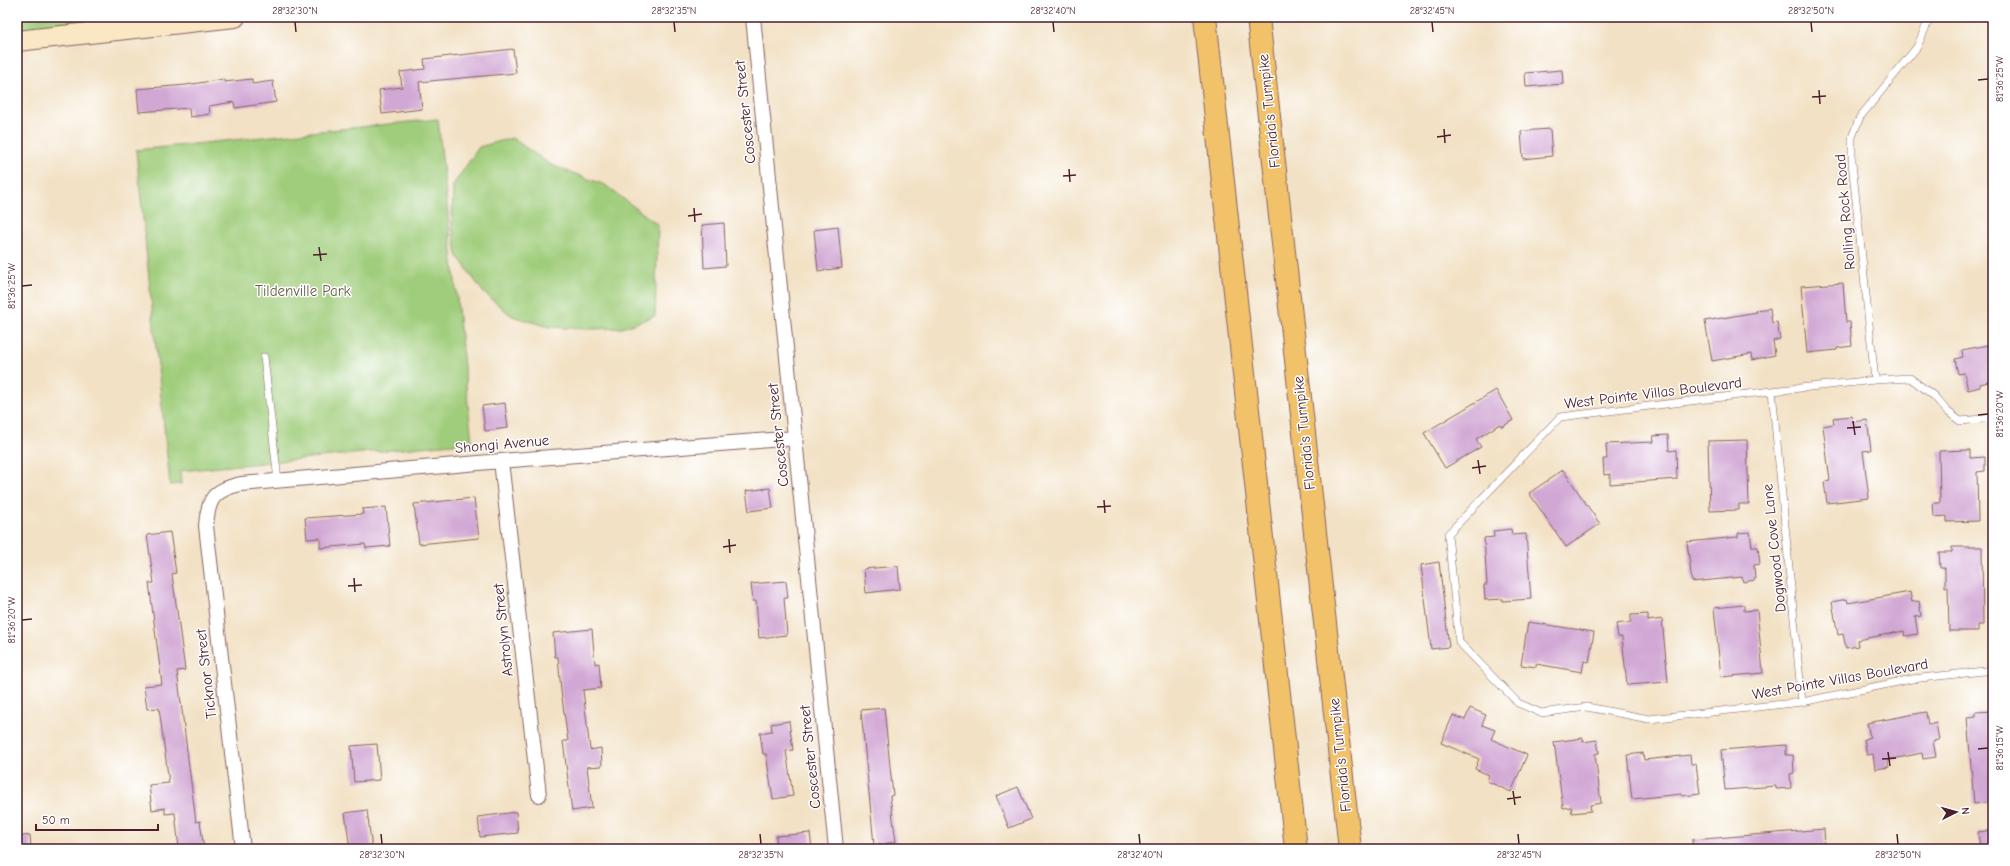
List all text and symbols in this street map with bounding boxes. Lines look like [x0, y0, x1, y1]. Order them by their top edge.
text: 28°32'30"N [272, 5, 318, 17]
text: 28°32'35"N [652, 5, 696, 17]
text: 28°32'40"N [1030, 5, 1076, 17]
text: 28°32'45"N [1410, 5, 1454, 17]
text: 28°32'50"N [1788, 5, 1834, 17]
street label: Florida's Turnpike [1254, 53, 1284, 169]
text: 81°36'25"W [1994, 56, 2006, 102]
street label: Coscester Street [731, 59, 759, 165]
street label: Rolling Rock Road [1831, 153, 1859, 271]
text: 81°36'25"W [6, 263, 18, 309]
park label: Tildenville Park [255, 282, 352, 300]
street label: West Pointe Villas Boulevard [1563, 373, 1743, 413]
street label: Florida's Turnpike [1289, 375, 1319, 491]
street label: Coscester Street [764, 382, 792, 488]
text: 81°36'20"W [1994, 390, 2006, 437]
street label: Shongi Avenue [454, 431, 550, 457]
street label: Dogwood Cove Lane [1758, 482, 1790, 613]
street label: Astrolyn Street [489, 582, 517, 678]
text: 81°36'20"W [6, 596, 18, 643]
street label: Ticknor Street [191, 627, 220, 720]
street label: West Pointe Villas Boulevard [1750, 655, 1930, 703]
street label: Florida's Turnpike [1325, 697, 1355, 813]
street label: Coscester Street [796, 704, 824, 810]
text: 81°36'15"W [1994, 725, 2006, 770]
north arrow [1936, 792, 1976, 832]
scale bar [36, 806, 158, 832]
text: N [1959, 807, 1972, 815]
text: 50 m [42, 813, 70, 827]
text: 28°32'30"N [359, 849, 405, 861]
text: 28°32'35"N [739, 849, 783, 861]
text: 28°32'40"N [1117, 849, 1163, 861]
text: 28°32'45"N [1497, 849, 1541, 861]
text: 28°32'50"N [1875, 849, 1921, 861]

